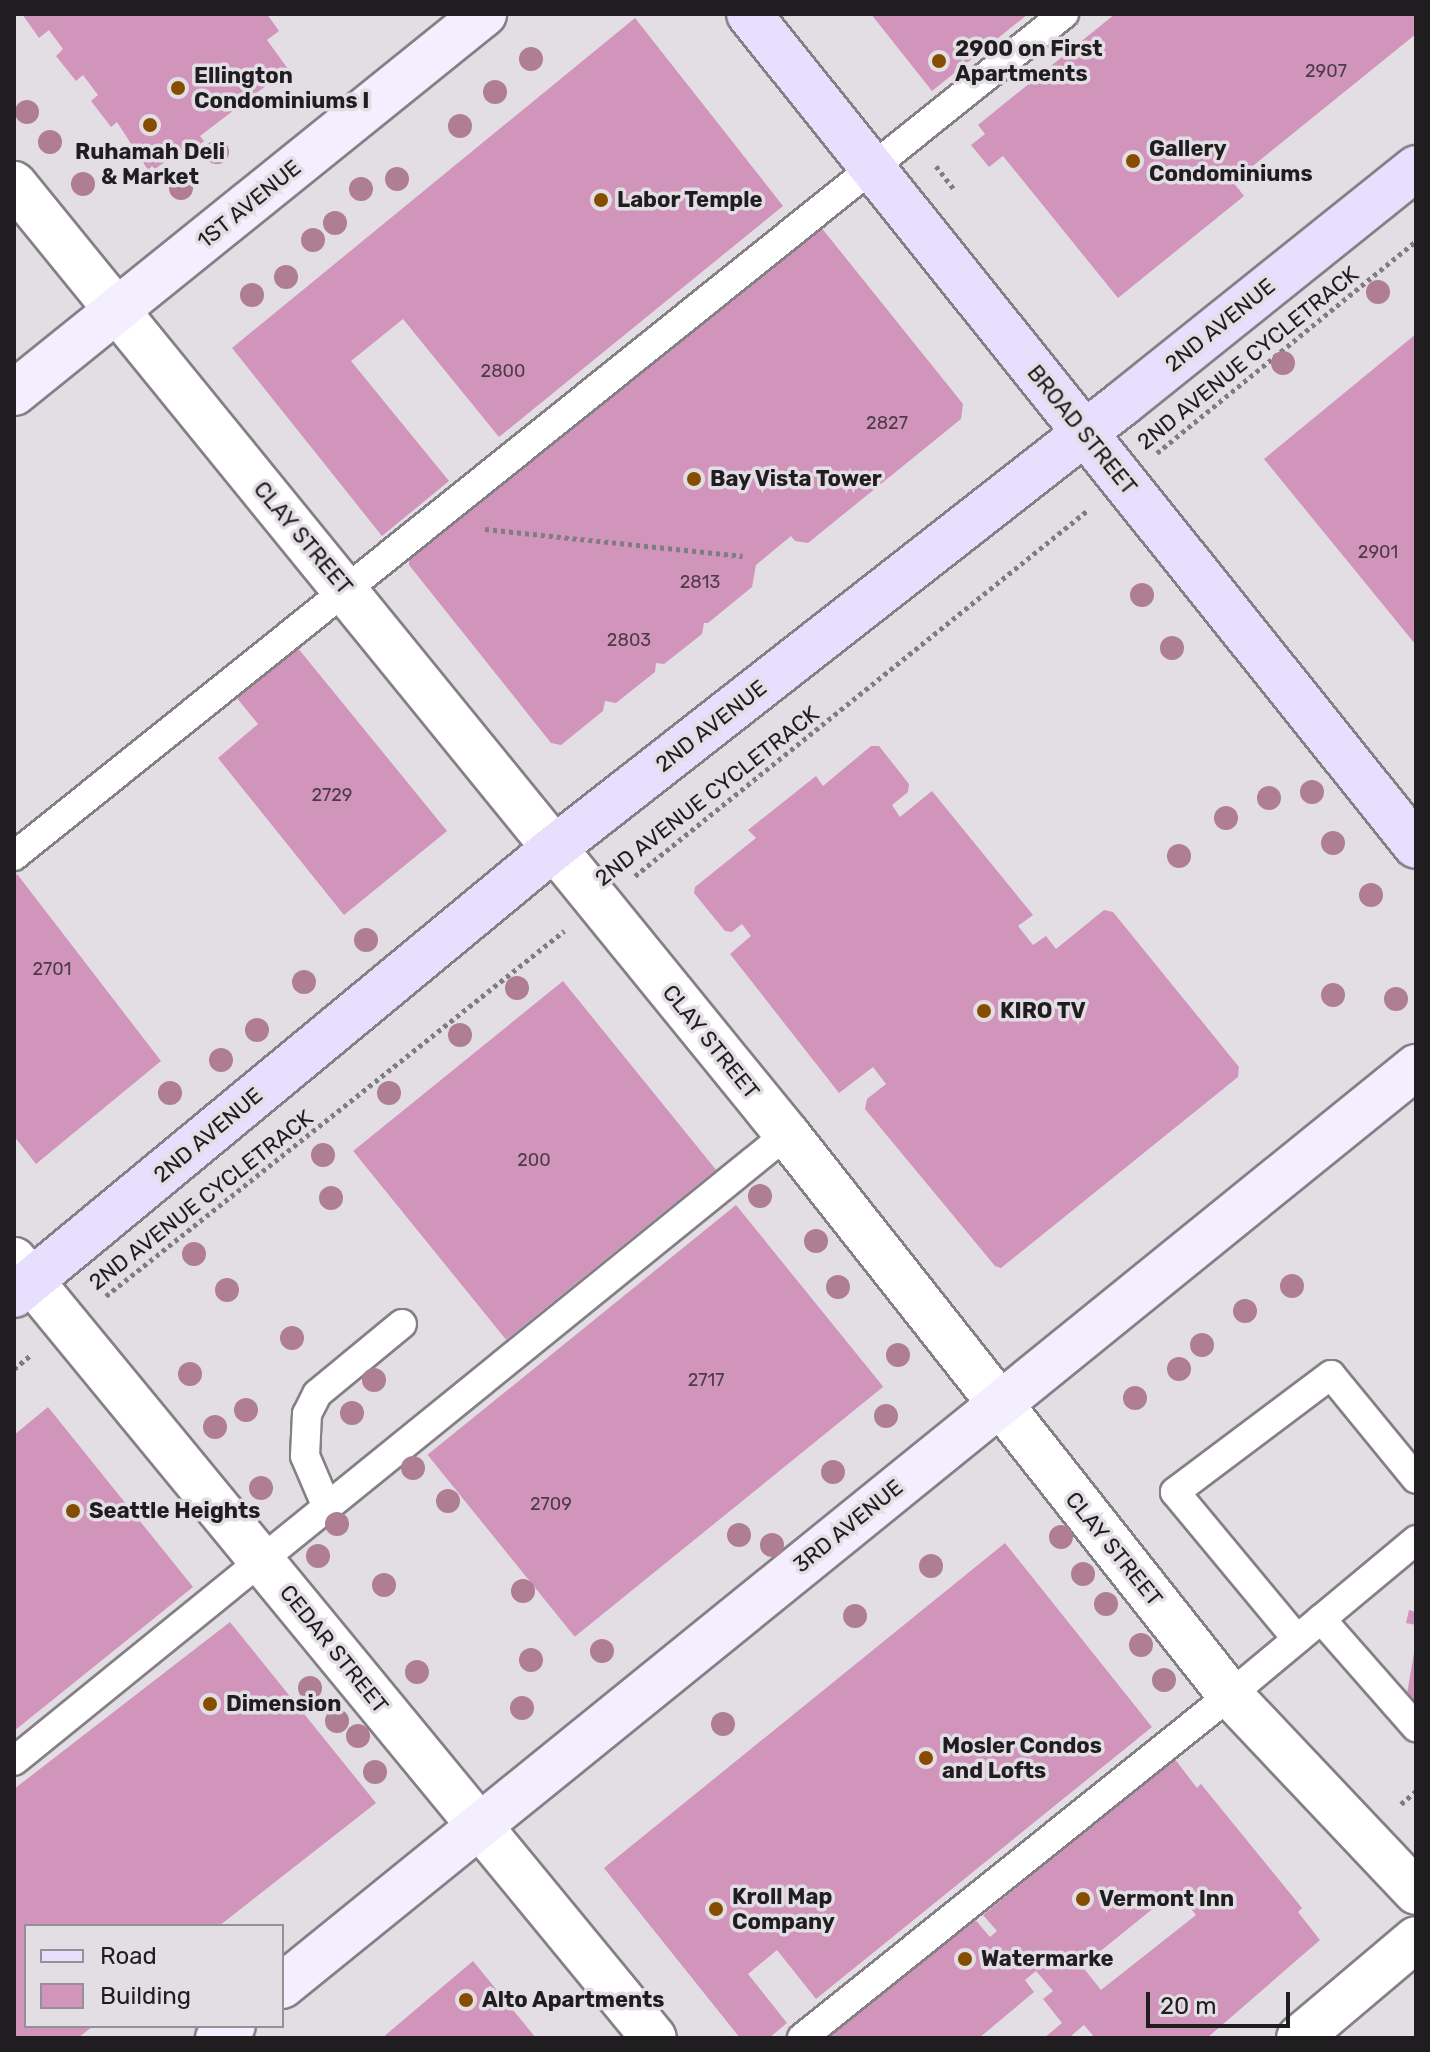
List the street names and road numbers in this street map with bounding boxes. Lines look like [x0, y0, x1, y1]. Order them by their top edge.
street label: 1ST AVENUE [192, 154, 306, 254]
street label: 2ND AVENUE CYCLETRACK [1132, 260, 1364, 456]
street label: 2ND AVENUE [1160, 273, 1280, 377]
street label: BROAD STREET [1022, 360, 1142, 500]
street label: CLAY STREET [248, 476, 358, 600]
street label: 2ND AVENUE [650, 674, 772, 778]
street label: 2ND AVENUE CYCLETRACK [590, 700, 824, 892]
street label: CLAY STREET [657, 979, 765, 1105]
street label: 2ND AVENUE [148, 1082, 268, 1188]
street label: 2ND AVENUE CYCLETRACK [84, 1104, 318, 1296]
street label: 3RD AVENUE [788, 1474, 908, 1578]
street label: CLAY STREET [1060, 1486, 1168, 1612]
street label: CEDAR STREET [274, 1580, 394, 1718]

